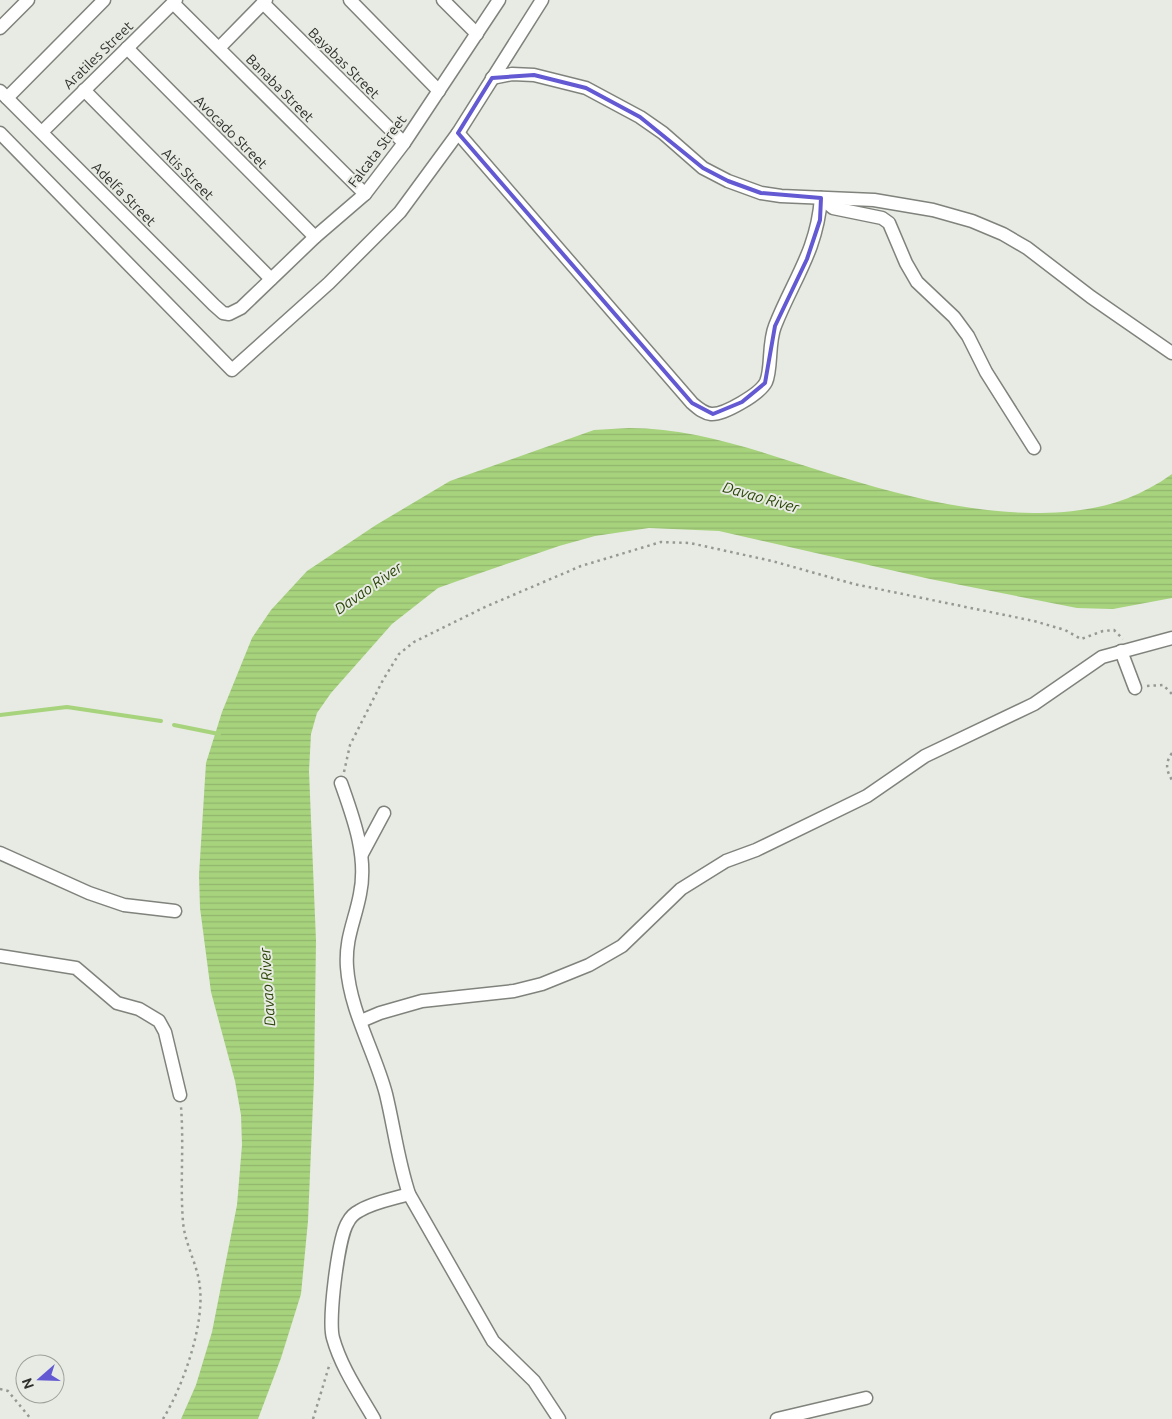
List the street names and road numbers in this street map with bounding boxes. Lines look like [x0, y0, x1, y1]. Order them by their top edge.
street label: Aratiles Street [60, 18, 136, 92]
street label: Bayabas Street [305, 24, 383, 102]
street label: Banaba Street [243, 51, 317, 125]
street label: Avocado Street [191, 92, 271, 172]
street label: Falcata Street [345, 111, 410, 190]
street label: Atis Street [159, 145, 217, 203]
street label: Adelfa Street [89, 159, 160, 230]

